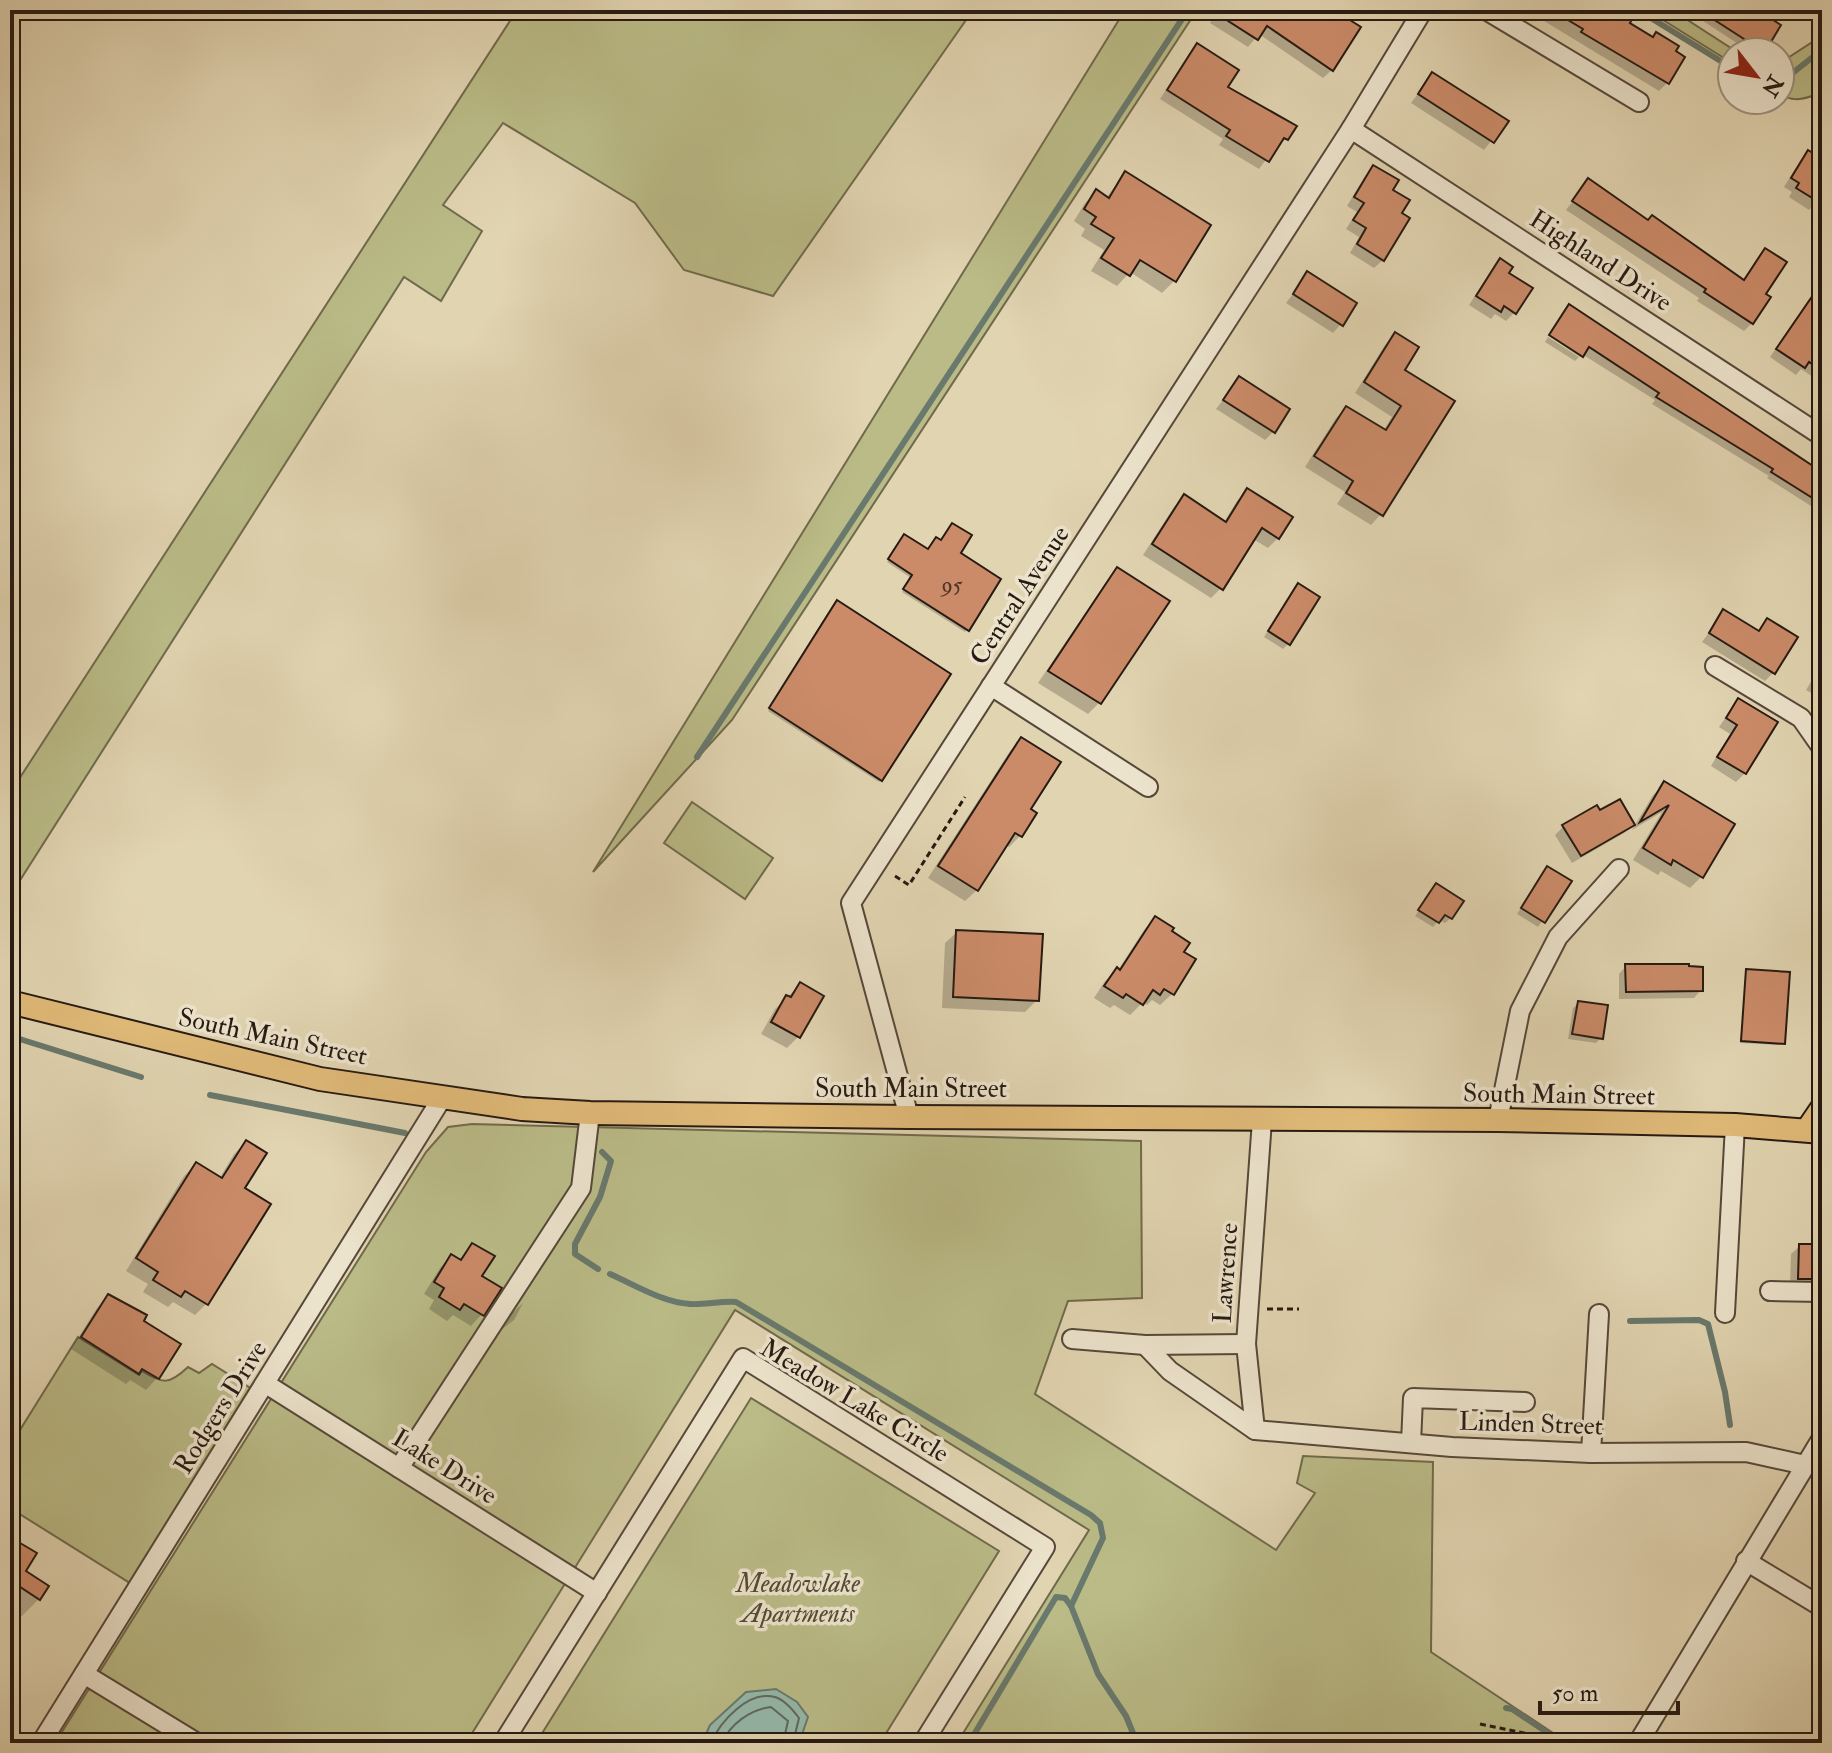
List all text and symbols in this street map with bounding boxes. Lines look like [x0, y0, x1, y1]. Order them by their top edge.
north arrow [1716, 36, 1796, 116]
text: N [1755, 69, 1790, 102]
street label: Highland Drive [1523, 203, 1678, 319]
street label: Central Avenue [963, 520, 1077, 671]
house number: 95 [940, 571, 963, 599]
street label: South Main Street [176, 1001, 370, 1073]
street label: South Main Street [815, 1073, 1007, 1105]
street label: South Main Street [1463, 1077, 1655, 1113]
street label: Lawrence [1207, 1222, 1245, 1324]
street label: Meadow Lake Circle [754, 1332, 955, 1470]
street label: Rodgers Drive [167, 1335, 274, 1480]
street label: Linden Street [1458, 1405, 1604, 1443]
street label: Lake Drive [386, 1422, 503, 1512]
park label: Meadowlake Apartments [734, 1568, 860, 1630]
scale bar [1540, 1665, 1678, 1715]
text: 50 m [1552, 1678, 1599, 1709]

